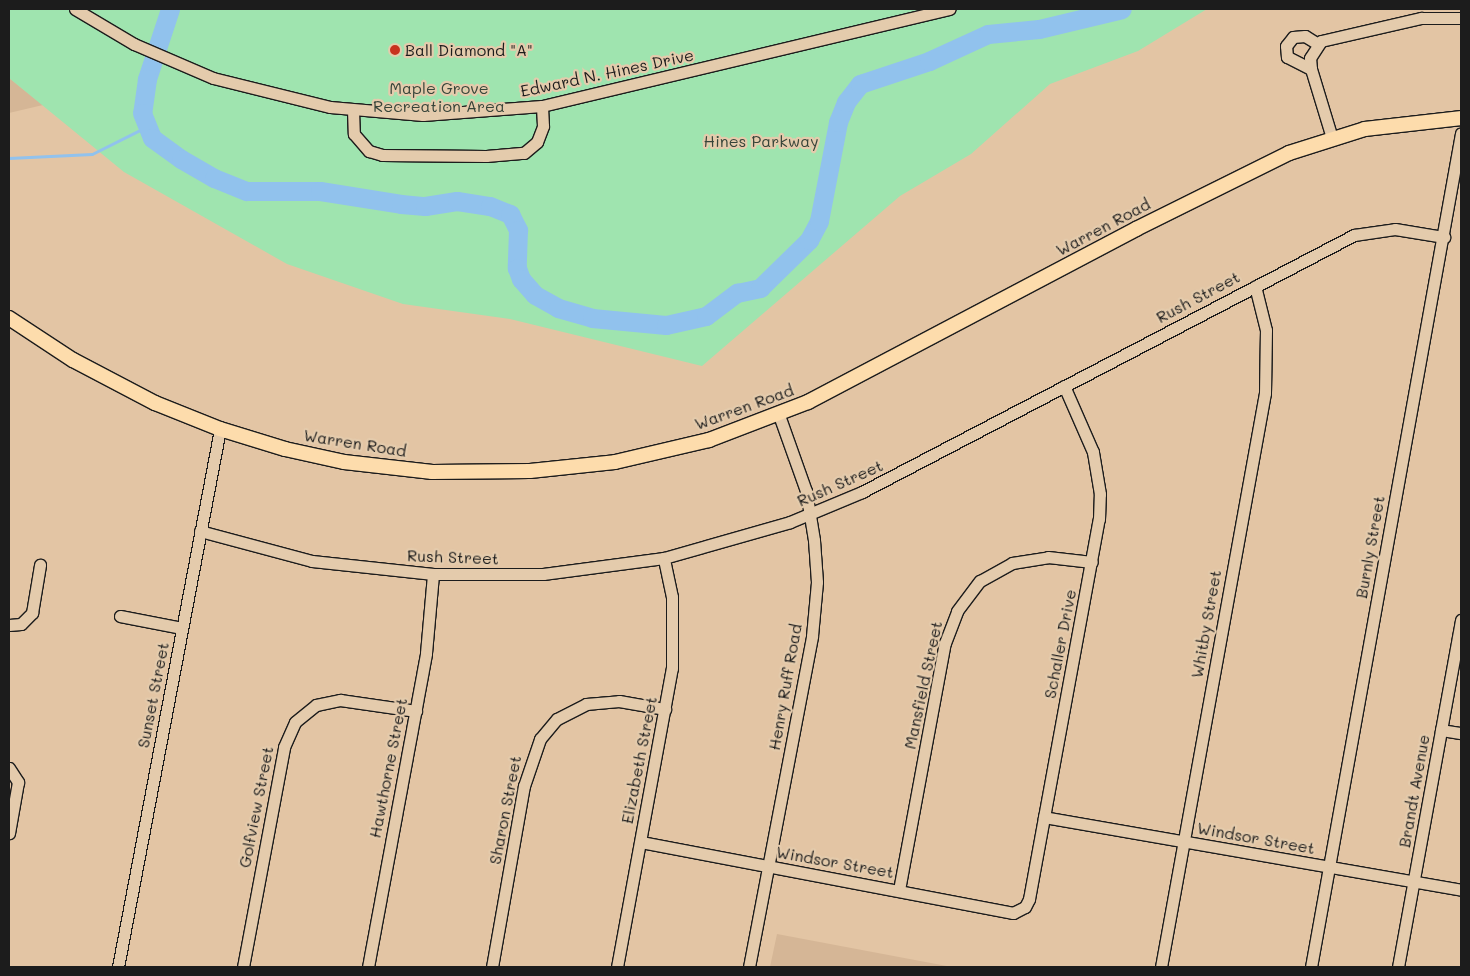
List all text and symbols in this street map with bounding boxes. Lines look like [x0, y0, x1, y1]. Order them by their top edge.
place label: Ball Diamond "A" [405, 40, 533, 60]
marker: Ball Diamond "A" [389, 44, 401, 56]
street label: Edward N. Hines Drive [518, 45, 696, 101]
park label: Maple Grove Recreation Area [373, 78, 505, 116]
park label: Hines Parkway [704, 131, 818, 151]
street label: Warren Road [1053, 194, 1153, 260]
street label: Rush Street [1153, 267, 1243, 327]
street label: Warren Road [692, 380, 796, 434]
street label: Warren Road [302, 425, 408, 461]
street label: Rush Street [794, 456, 886, 510]
street label: Burnly Street [1352, 494, 1388, 600]
street label: Rush Street [407, 546, 499, 568]
street label: Whitby Street [1187, 568, 1225, 680]
street label: Schaller Drive [1040, 588, 1080, 700]
street label: Mansfield Street [900, 619, 946, 751]
street label: Henry Ruff Road [764, 622, 806, 752]
street label: Sunset Street [133, 640, 173, 750]
street label: Elizabeth Street [617, 695, 661, 825]
street label: Hawthorne Street [365, 696, 411, 840]
street label: Brandt Avenue [1395, 733, 1433, 849]
street label: Golfview Street [235, 745, 277, 869]
street label: Sharon Street [485, 754, 525, 866]
street label: Windsor Street [1196, 818, 1316, 858]
street label: Windsor Street [775, 842, 895, 882]

